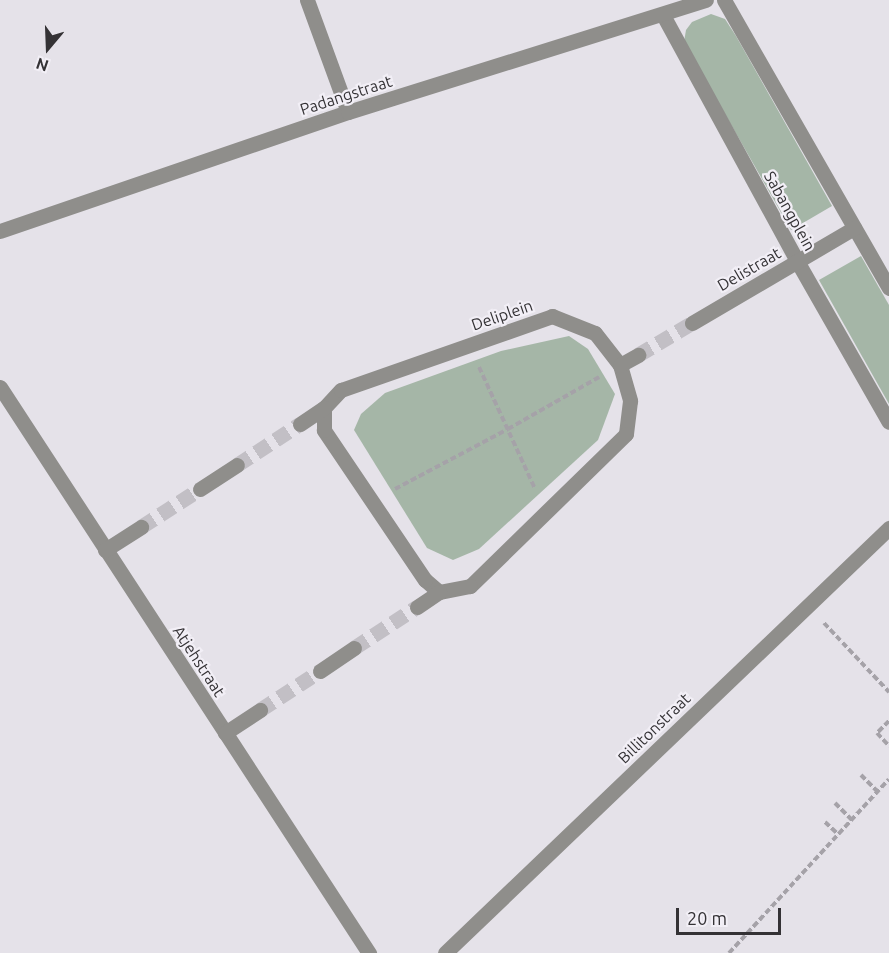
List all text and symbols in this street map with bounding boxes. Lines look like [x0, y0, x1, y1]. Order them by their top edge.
north arrow [18, 18, 78, 78]
text: N [34, 55, 51, 75]
street label: Padangstraat [298, 71, 394, 119]
street label: Sabangplein [760, 168, 820, 254]
street label: Delistraat [714, 243, 784, 295]
street label: Deliplein [469, 296, 535, 334]
street label: Atjehstraat [169, 622, 229, 700]
street label: Billitonstraat [614, 689, 694, 767]
scale bar [679, 896, 784, 934]
text: 20 m [687, 908, 727, 928]

